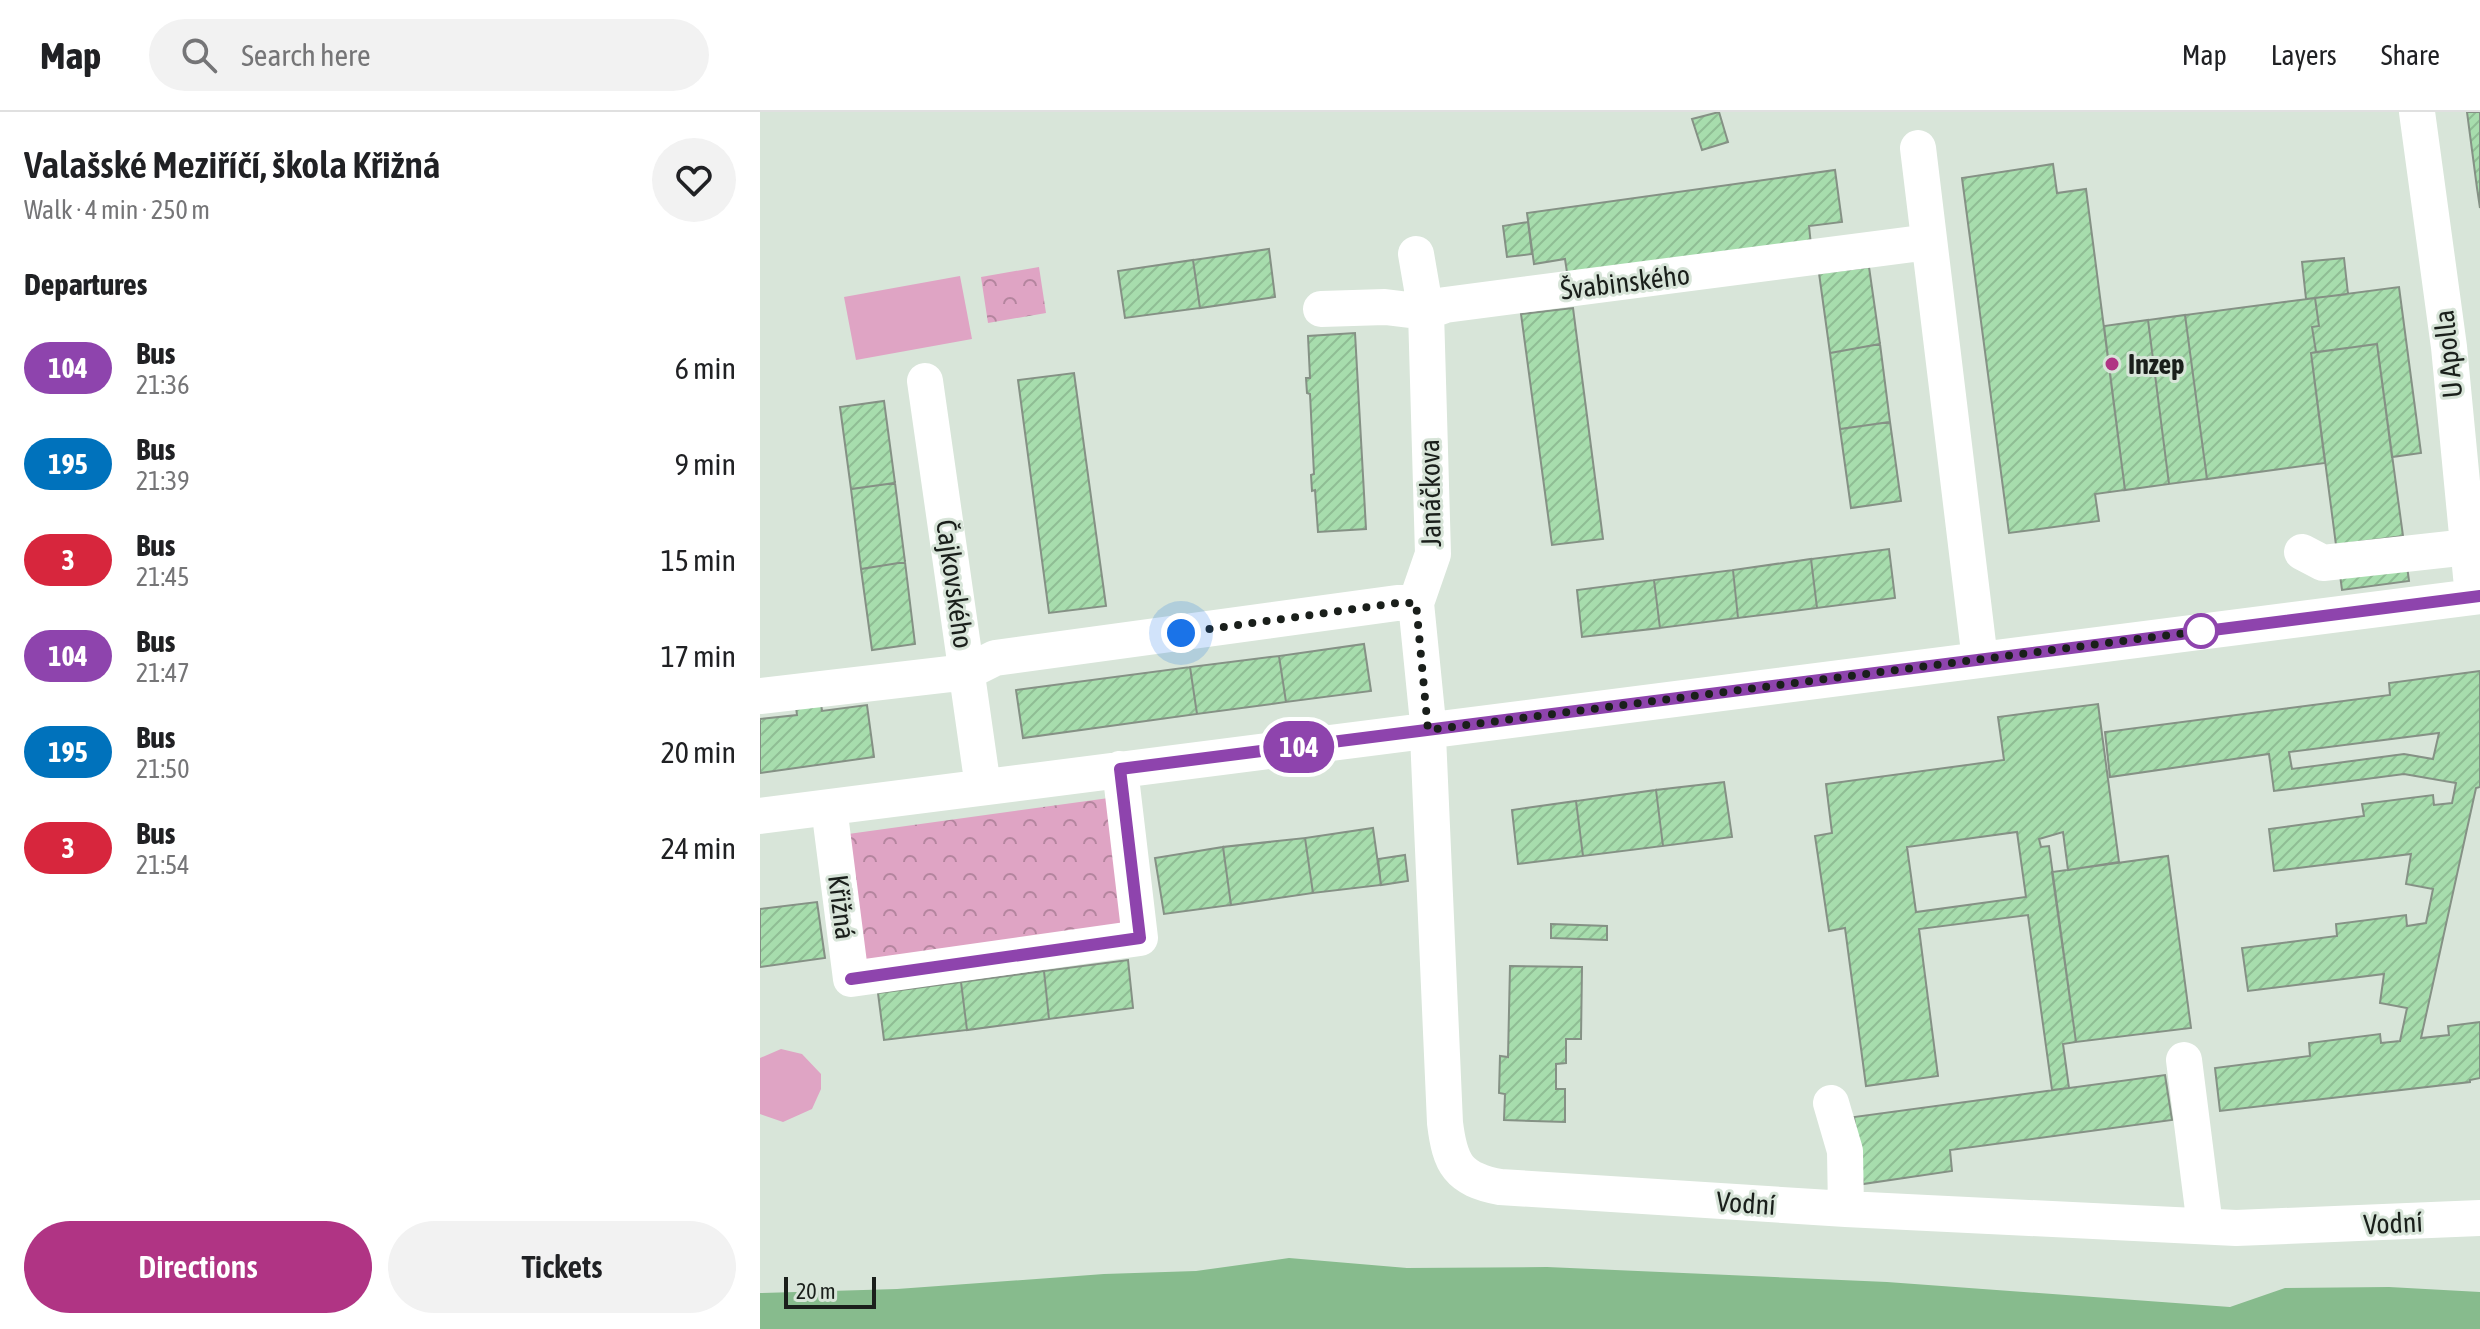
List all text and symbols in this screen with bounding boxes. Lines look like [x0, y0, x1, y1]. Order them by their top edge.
search box [149, 19, 709, 91]
icon: search [177, 33, 221, 77]
text: Map [40, 34, 101, 77]
text: Search here [241, 38, 371, 72]
text: Map [2182, 39, 2227, 71]
text: Layers [2271, 39, 2337, 71]
text: Share [2381, 39, 2440, 71]
button: heart [652, 138, 736, 222]
text: Valašské Meziříčí, škola Křižná [24, 143, 441, 186]
text: Walk · 4 min · 250 m [24, 195, 210, 225]
street label: Švabinského [1558, 258, 1692, 306]
text: Departures [24, 267, 147, 301]
street label: U Apolla [2427, 308, 2469, 400]
text: Bus [136, 336, 175, 370]
place label: Inzep [2128, 348, 2185, 380]
text: 6 min [675, 351, 736, 385]
text: 104 [48, 352, 88, 384]
marker: Inzep [2103, 355, 2121, 373]
text: 21:36 [136, 370, 190, 400]
text: Bus [136, 432, 175, 466]
street label: Janáčkova [1413, 439, 1447, 547]
text: 9 min [675, 447, 736, 481]
text: 195 [48, 448, 88, 480]
text: 21:39 [136, 466, 190, 496]
street label: Čajkovského [930, 518, 980, 650]
text: Bus [136, 528, 175, 562]
text: 15 min [661, 543, 736, 577]
text: 3 [61, 544, 75, 576]
text: 21:45 [136, 562, 190, 592]
your location [1161, 613, 1201, 653]
unlabelled marker [2184, 614, 2218, 648]
text: Bus [136, 624, 175, 658]
text: 17 min [661, 639, 736, 673]
text: 104 [48, 640, 88, 672]
text: 21:47 [136, 658, 190, 688]
text: Bus [136, 720, 175, 754]
line badge: 104 [1253, 721, 1345, 773]
text: 104 [1279, 731, 1319, 763]
text: 20 min [661, 735, 736, 769]
text: 195 [48, 736, 88, 768]
text: 21:50 [136, 754, 190, 784]
text: Bus [136, 816, 175, 850]
text: 24 min [661, 831, 736, 865]
text: 3 [61, 832, 75, 864]
text: 21:54 [136, 850, 190, 880]
street label: Křižná [822, 873, 862, 941]
street label: Vodní [1715, 1185, 1777, 1221]
street label: Vodní [2363, 1205, 2423, 1241]
button: Directions [24, 1221, 372, 1313]
button: Tickets [388, 1221, 736, 1313]
scale bar [784, 1273, 876, 1309]
text: 20 m [796, 1278, 836, 1304]

